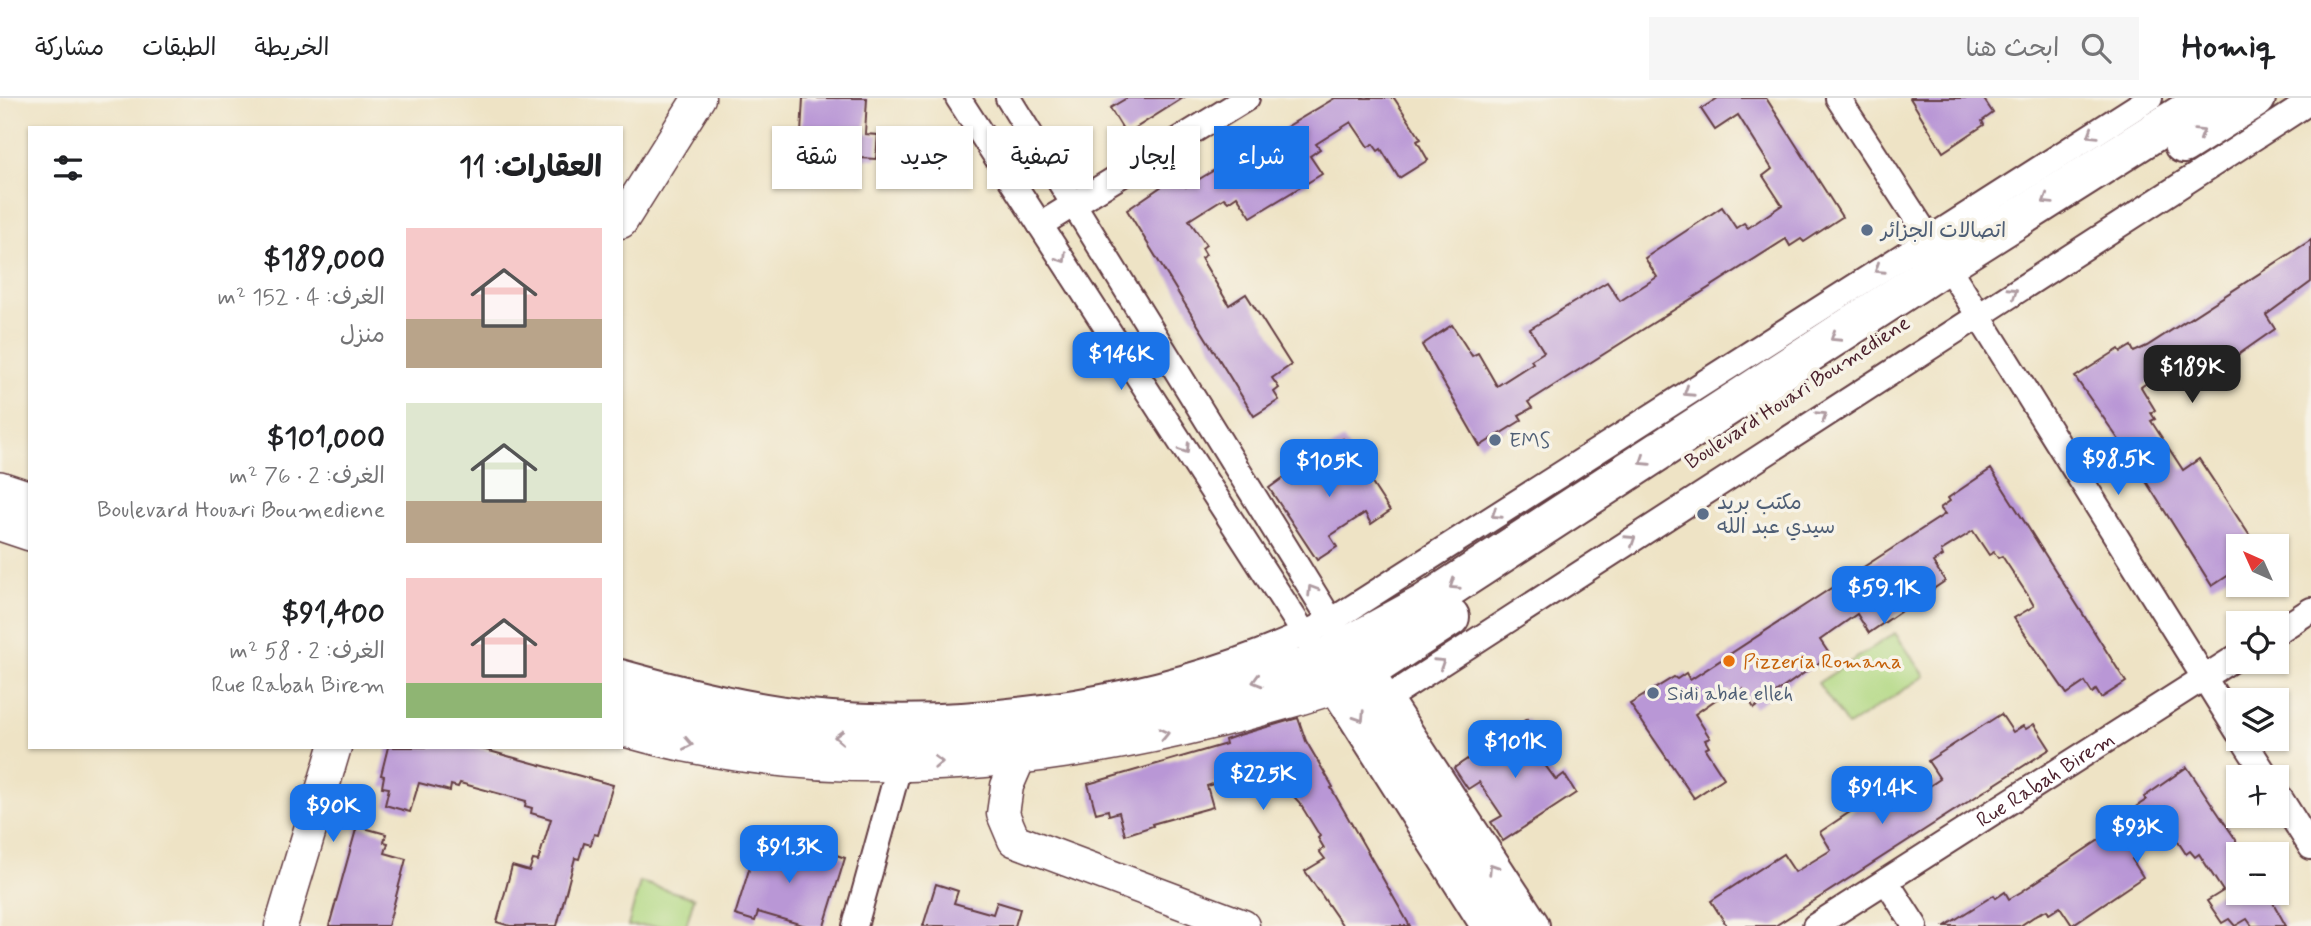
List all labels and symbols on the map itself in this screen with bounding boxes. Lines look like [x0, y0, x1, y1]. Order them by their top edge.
one-way arrow [2087, 126, 2100, 139]
one-way arrow [2193, 129, 2206, 142]
one-way arrow [2041, 192, 2054, 205]
place label: اتصالات الجزائر [1879, 217, 2006, 245]
marker: اتصالات الجزائر [1859, 222, 1875, 238]
one-way arrow [1053, 251, 1066, 264]
one-way arrow [1874, 260, 1887, 273]
one-way arrow [2005, 288, 2018, 301]
street label: Boulevard Houari Boumediene [1680, 309, 1915, 476]
one-way arrow [1830, 328, 1843, 341]
pin: $146K [1072, 332, 1170, 392]
pin: $189K [2143, 345, 2241, 405]
one-way arrow [1682, 383, 1695, 396]
one-way arrow [1814, 411, 1827, 424]
place label: EMS [1509, 427, 1551, 455]
marker: EMS [1487, 432, 1503, 448]
pin: $98.5K [2061, 438, 2175, 497]
pin: $105K [1280, 440, 1378, 499]
one-way arrow [1177, 442, 1190, 455]
one-way arrow [1639, 453, 1652, 466]
place label: مكتب بريد سيدي عبد الله [1717, 489, 1835, 541]
one-way arrow [1491, 506, 1504, 519]
marker: مكتب بريد سيدي عبد الله [1695, 506, 1711, 522]
north arrow [2226, 534, 2289, 597]
one-way arrow [1623, 535, 1636, 548]
pin: $59.1K [1827, 566, 1941, 626]
one-way arrow [1448, 577, 1461, 590]
one-way arrow [1307, 584, 1320, 597]
place label: Pizzeria Romana [1743, 648, 1902, 676]
marker: Pizzeria Romana [1721, 653, 1737, 669]
one-way arrow [1432, 659, 1445, 672]
one-way arrow [1251, 673, 1263, 688]
place label: Sidi abde elleh [1667, 680, 1793, 708]
marker: Sidi abde elleh [1645, 685, 1661, 701]
one-way arrow [1351, 709, 1364, 722]
pin: $101K [1466, 720, 1564, 780]
street label: Rue Rabah Birem [1971, 725, 2120, 834]
one-way arrow [1158, 727, 1170, 742]
one-way arrow [833, 729, 844, 744]
one-way arrow [682, 736, 694, 751]
pin: $225K [1214, 752, 1312, 812]
one-way arrow [933, 754, 944, 769]
pin: $91.4K [1825, 766, 1939, 826]
pin: $90K [292, 784, 374, 844]
pin: $93K [2096, 806, 2178, 865]
pin: $91.3K [732, 826, 846, 885]
one-way arrow [1489, 863, 1502, 876]

